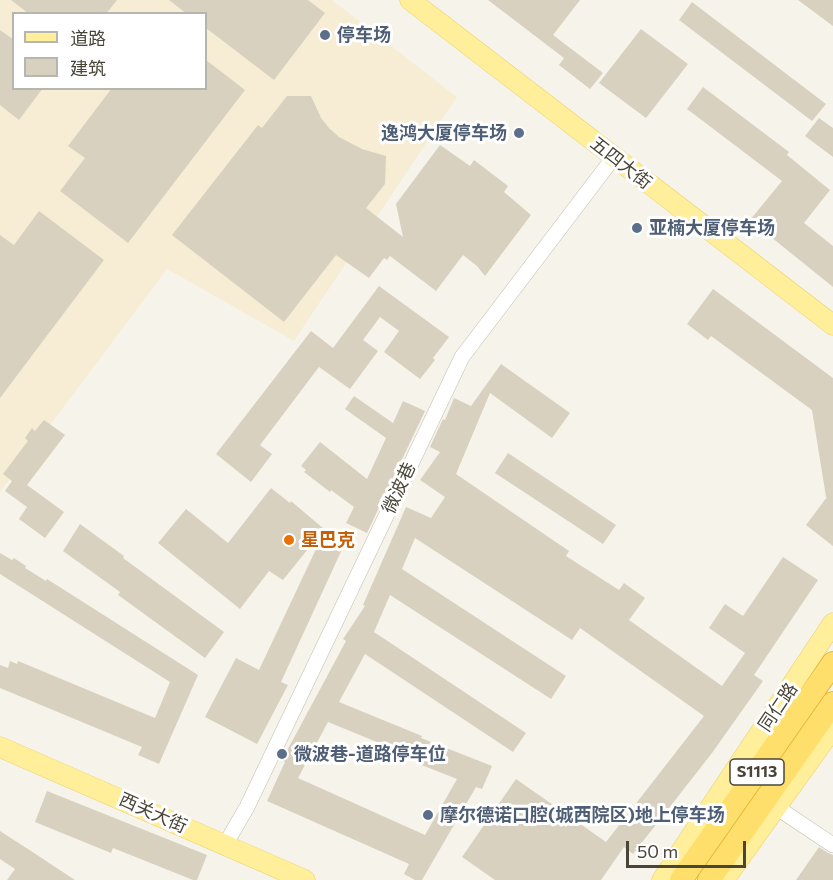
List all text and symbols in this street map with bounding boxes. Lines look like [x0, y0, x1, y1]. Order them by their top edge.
legend [12, 12, 207, 90]
place label: 停车场 [337, 24, 391, 46]
text: 道路 [70, 27, 106, 49]
marker: 停车场 [318, 28, 332, 42]
text: 建筑 [70, 57, 106, 79]
place label: 逸鸿大厦停车场 [381, 122, 507, 144]
marker: 逸鸿大厦停车场 [512, 126, 526, 140]
street label: 五四大街 [586, 132, 656, 194]
place label: 亚楠大厦停车场 [649, 217, 775, 239]
marker: 亚楠大厦停车场 [630, 221, 644, 235]
street label: 微波巷 [378, 459, 420, 517]
place label: 星巴克 [301, 529, 355, 551]
marker: 星巴克 [282, 533, 296, 547]
street label: 同仁路 [754, 679, 802, 735]
place label: 微波巷-道路停车位 [294, 743, 446, 765]
marker: 微波巷-道路停车位 [275, 747, 289, 761]
road number: S1113 [730, 759, 784, 785]
street label: 西关大街 [116, 788, 190, 838]
place label: 摩尔德诺口腔(城西院区)地上停车场 [440, 804, 725, 826]
marker: 摩尔德诺口腔(城西院区)地上停车场 [421, 808, 435, 822]
scale bar [629, 829, 749, 867]
text: 50 m [637, 840, 678, 862]

